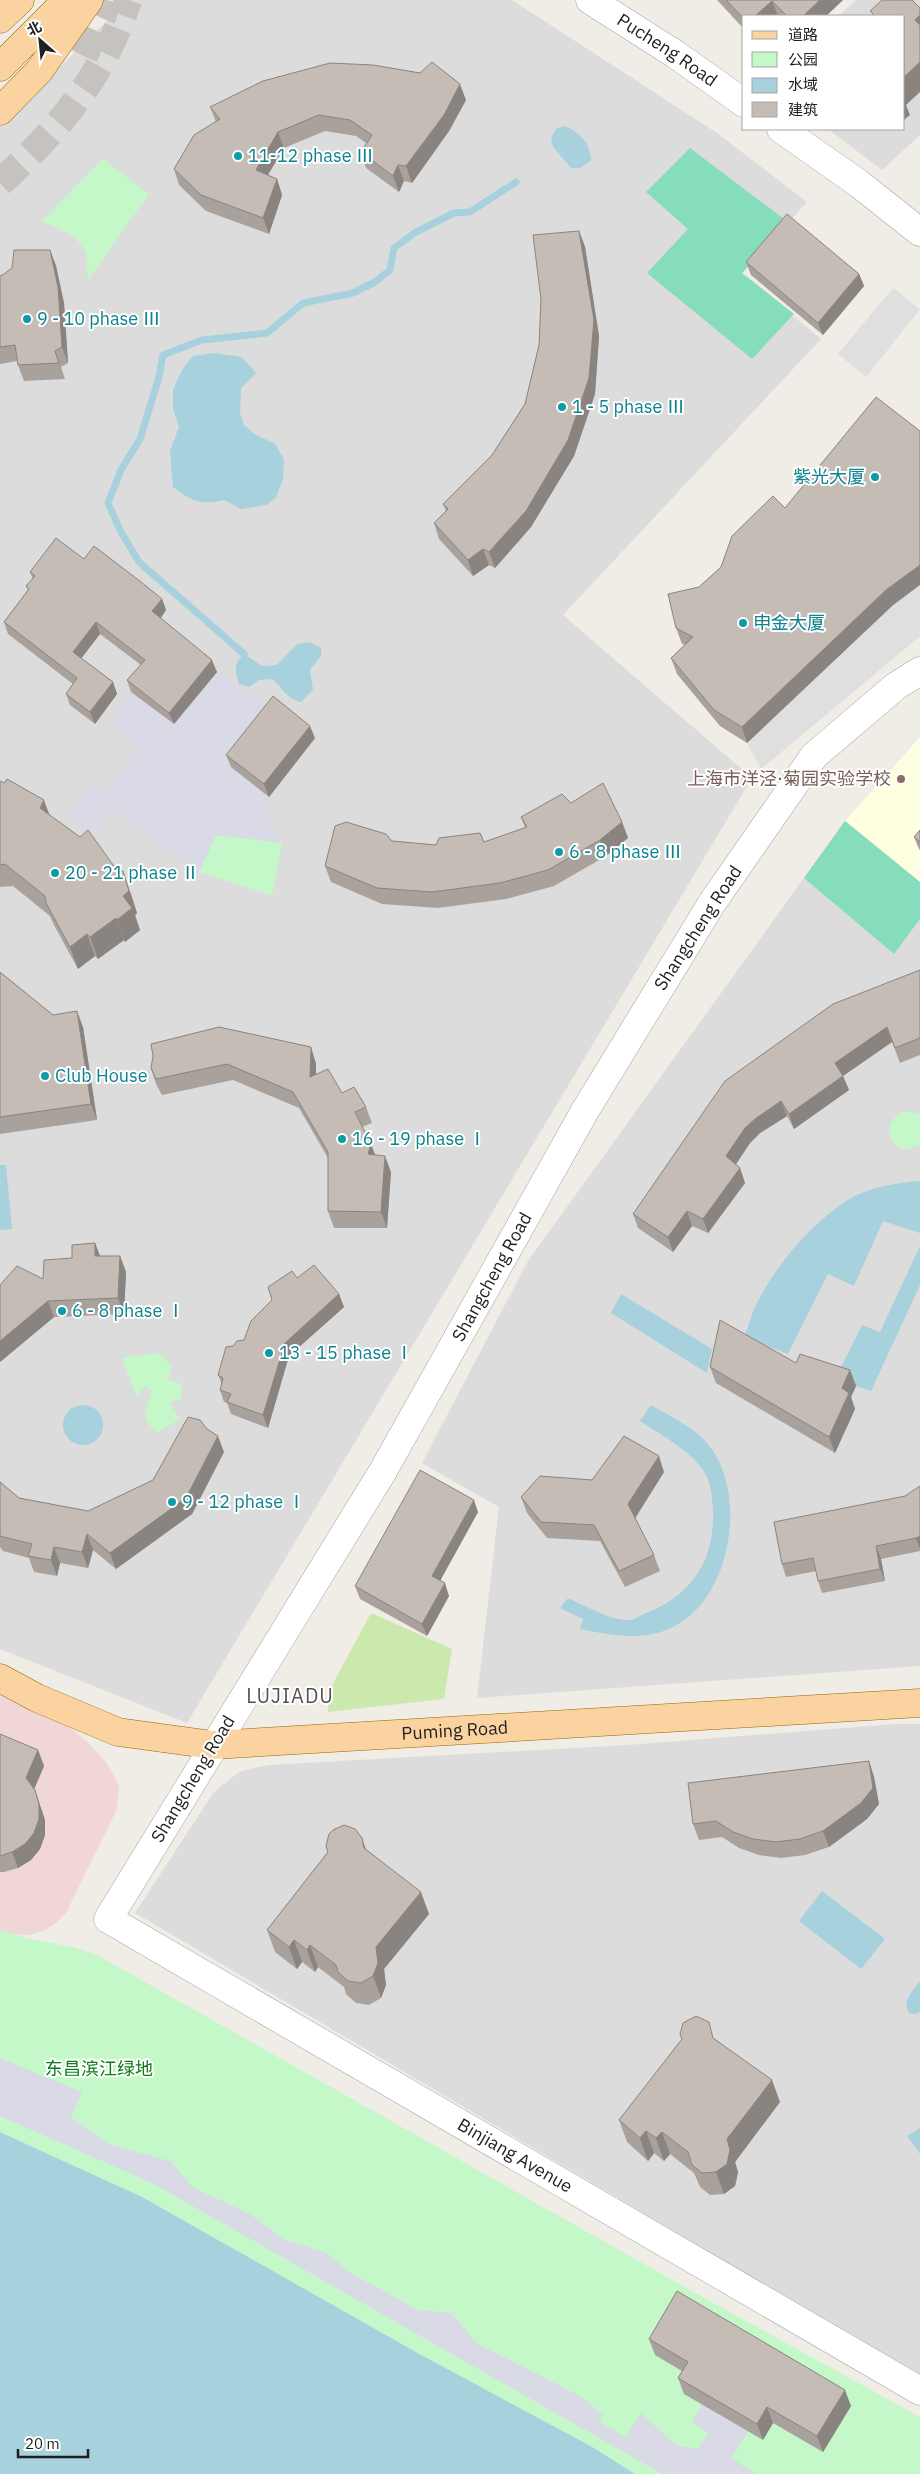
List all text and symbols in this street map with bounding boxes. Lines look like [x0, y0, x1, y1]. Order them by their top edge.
street label: Pucheng Road [613, 8, 722, 91]
north arrow [15, 15, 65, 65]
legend [742, 15, 905, 130]
text: 北 [24, 17, 44, 40]
text: 道路 [788, 25, 818, 44]
text: 公园 [788, 50, 818, 69]
text: 水域 [788, 75, 818, 94]
text: 建筑 [788, 100, 818, 119]
place label: 11-12 phase Ⅲ [248, 144, 374, 167]
marker: 11-12 phase Ⅲ [232, 150, 244, 162]
place label: 9 - 10 phase Ⅲ [37, 307, 161, 330]
marker: 9 - 10 phase Ⅲ [21, 313, 33, 325]
place label: 1 - 5 phase Ⅲ [572, 395, 685, 418]
marker: 1 - 5 phase Ⅲ [556, 401, 568, 413]
place label: 紫光大厦 [793, 465, 865, 488]
marker: 紫光大厦 [869, 471, 881, 483]
place label: 申金大厦 [753, 611, 825, 634]
marker: 申金大厦 [737, 617, 749, 629]
place label: 上海市洋泾·菊园实验学校 [687, 767, 891, 790]
marker: 上海市洋泾·菊园实验学校 [895, 773, 907, 785]
place label: 6 - 8 phase Ⅲ [569, 840, 682, 863]
marker: 6 - 8 phase Ⅲ [553, 846, 565, 858]
place label: 20 - 21 phase Ⅱ [65, 861, 199, 884]
street label: Shangcheng Road [649, 861, 747, 995]
marker: 20 - 21 phase Ⅱ [49, 867, 61, 879]
place label: Club House [55, 1064, 148, 1087]
marker: Club House [39, 1070, 51, 1082]
place label: 16 - 19 phase Ⅰ [352, 1127, 486, 1150]
marker: 16 - 19 phase Ⅰ [336, 1133, 348, 1145]
street label: Shangcheng Road [446, 1208, 537, 1345]
place label: 6 - 8 phase Ⅰ [72, 1299, 185, 1322]
marker: 6 - 8 phase Ⅰ [56, 1305, 68, 1317]
place label: 13 - 15 phase Ⅰ [279, 1341, 413, 1364]
marker: 13 - 15 phase Ⅰ [263, 1347, 275, 1359]
place label: 9 - 12 phase Ⅰ [182, 1490, 306, 1513]
marker: 9 - 12 phase Ⅰ [166, 1496, 178, 1508]
district label: LUJIADU [246, 1682, 334, 1709]
street label: Shangcheng Road [146, 1711, 240, 1847]
street label: Puming Road [401, 1715, 509, 1745]
park label: 东昌滨江绿地 [45, 2057, 153, 2080]
street label: Binjiang Avenue [454, 2113, 577, 2198]
scale bar [18, 2426, 88, 2458]
text: 20 m [25, 2434, 60, 2453]

